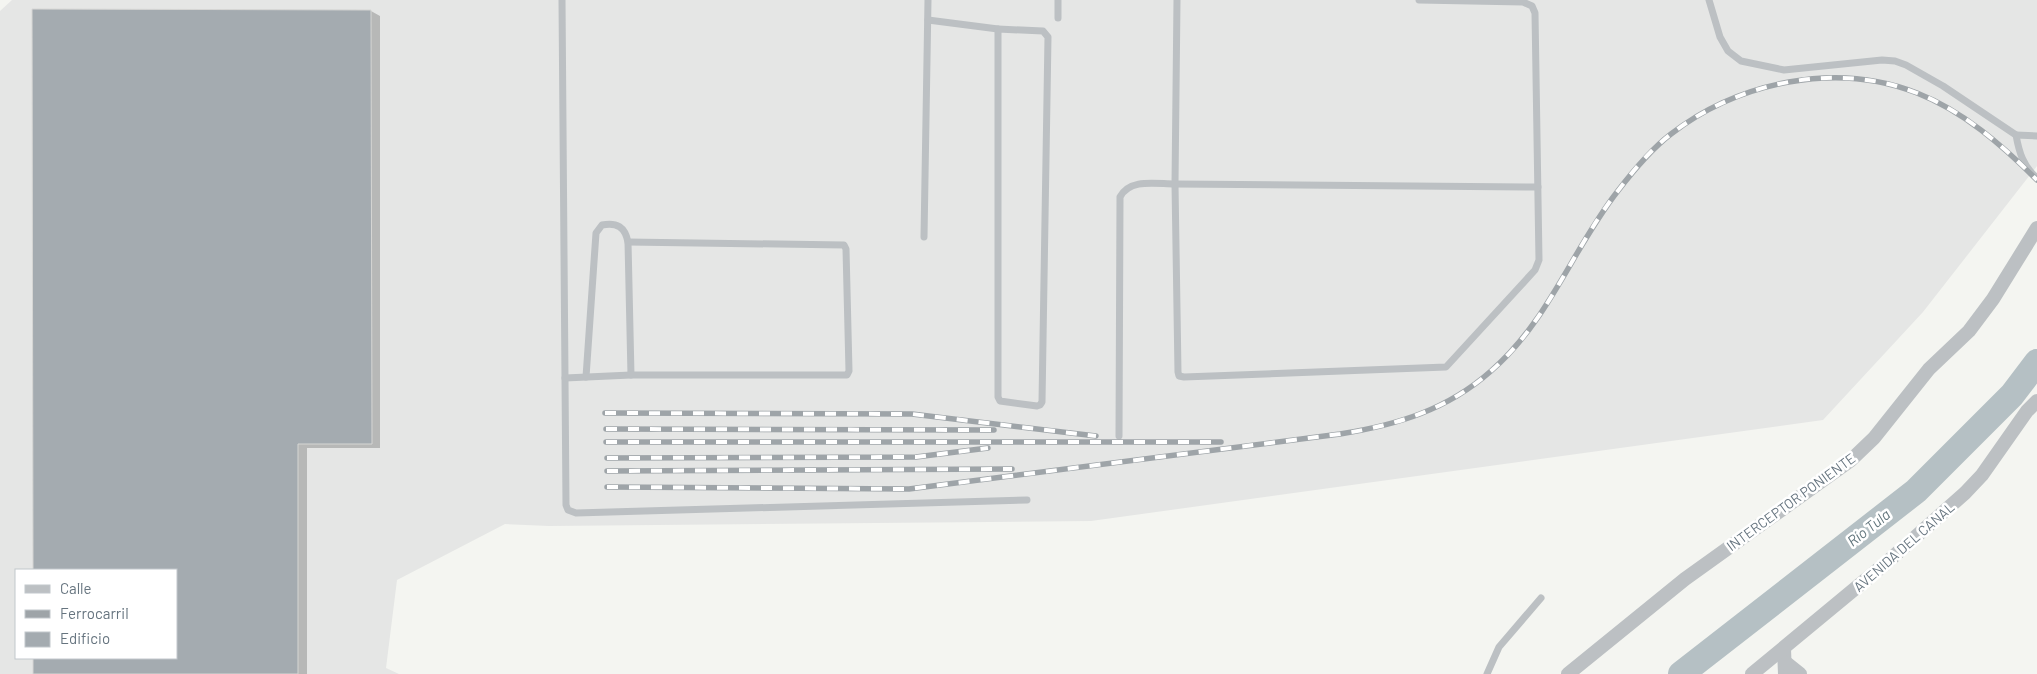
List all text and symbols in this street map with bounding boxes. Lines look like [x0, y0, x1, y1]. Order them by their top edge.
street label: INTERCEPTOR PONIENTE [1723, 449, 1858, 554]
street label: AVENIDA DEL CANAL [1850, 498, 1958, 595]
water label: Río Tula [1843, 505, 1893, 550]
legend [15, 569, 178, 659]
text: Calle [60, 579, 92, 597]
text: Ferrocarril [60, 604, 129, 622]
text: Edificio [60, 629, 110, 647]

